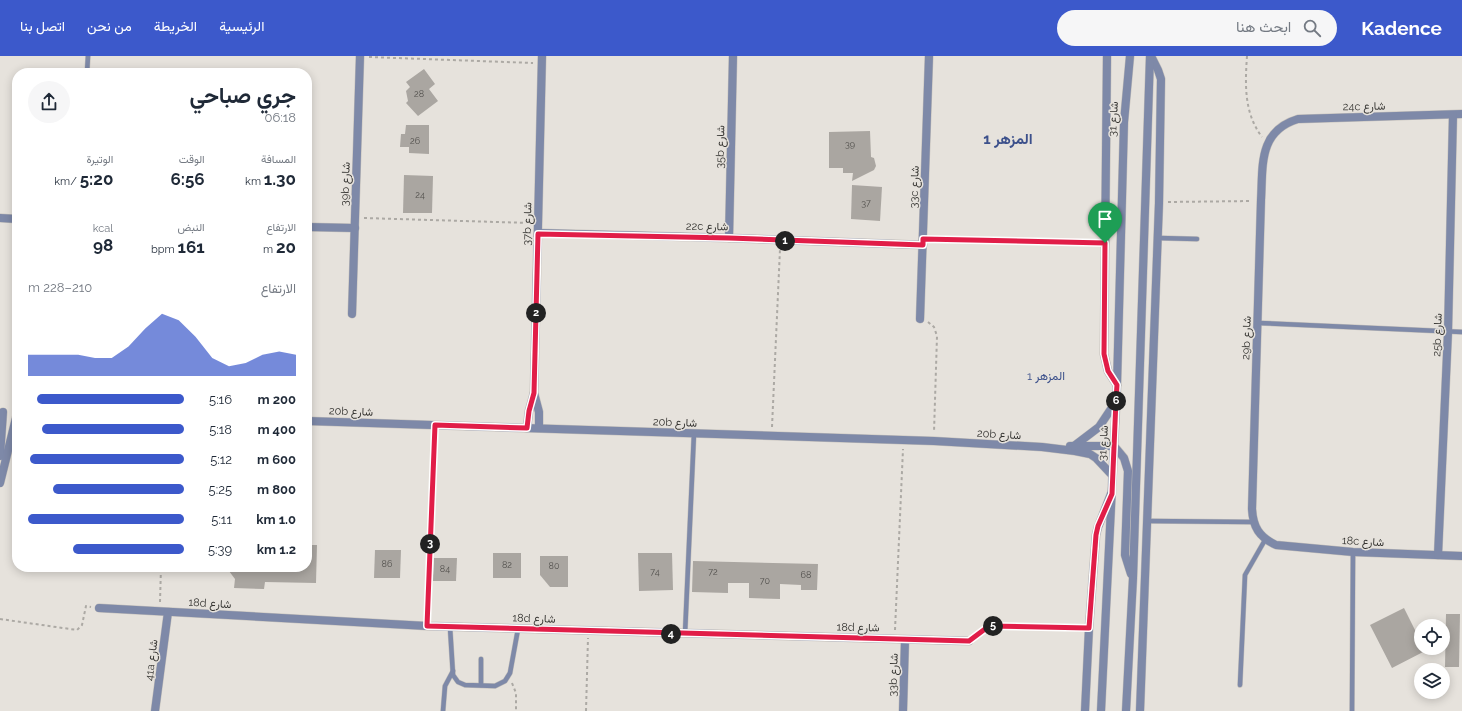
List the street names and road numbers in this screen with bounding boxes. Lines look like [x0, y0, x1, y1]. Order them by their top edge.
street label: 24c شارع [1343, 100, 1386, 114]
street label: شارع 31 [1106, 101, 1122, 137]
street label: 35b شارع [714, 125, 728, 169]
street label: 39b شارع [338, 161, 354, 206]
street label: 33c شارع [907, 165, 923, 209]
street label: 37b شارع [521, 202, 535, 246]
street label: 22c شارع [686, 220, 729, 234]
street label: 25b شارع [1430, 313, 1446, 357]
street label: 29b شارع [1239, 316, 1255, 360]
street label: 20b شارع [329, 404, 374, 420]
street label: 20b شارع [653, 415, 698, 431]
street label: شارع 31 [1096, 425, 1112, 461]
street label: 20b شارع [977, 427, 1022, 443]
street label: 18c شارع [1342, 534, 1385, 550]
street label: 18d شارع [188, 596, 232, 612]
street label: 18d شارع [512, 611, 556, 627]
street label: 18d شارع [836, 621, 880, 635]
street label: 41a شارع [143, 638, 162, 682]
street label: 33b شارع [886, 653, 902, 697]

